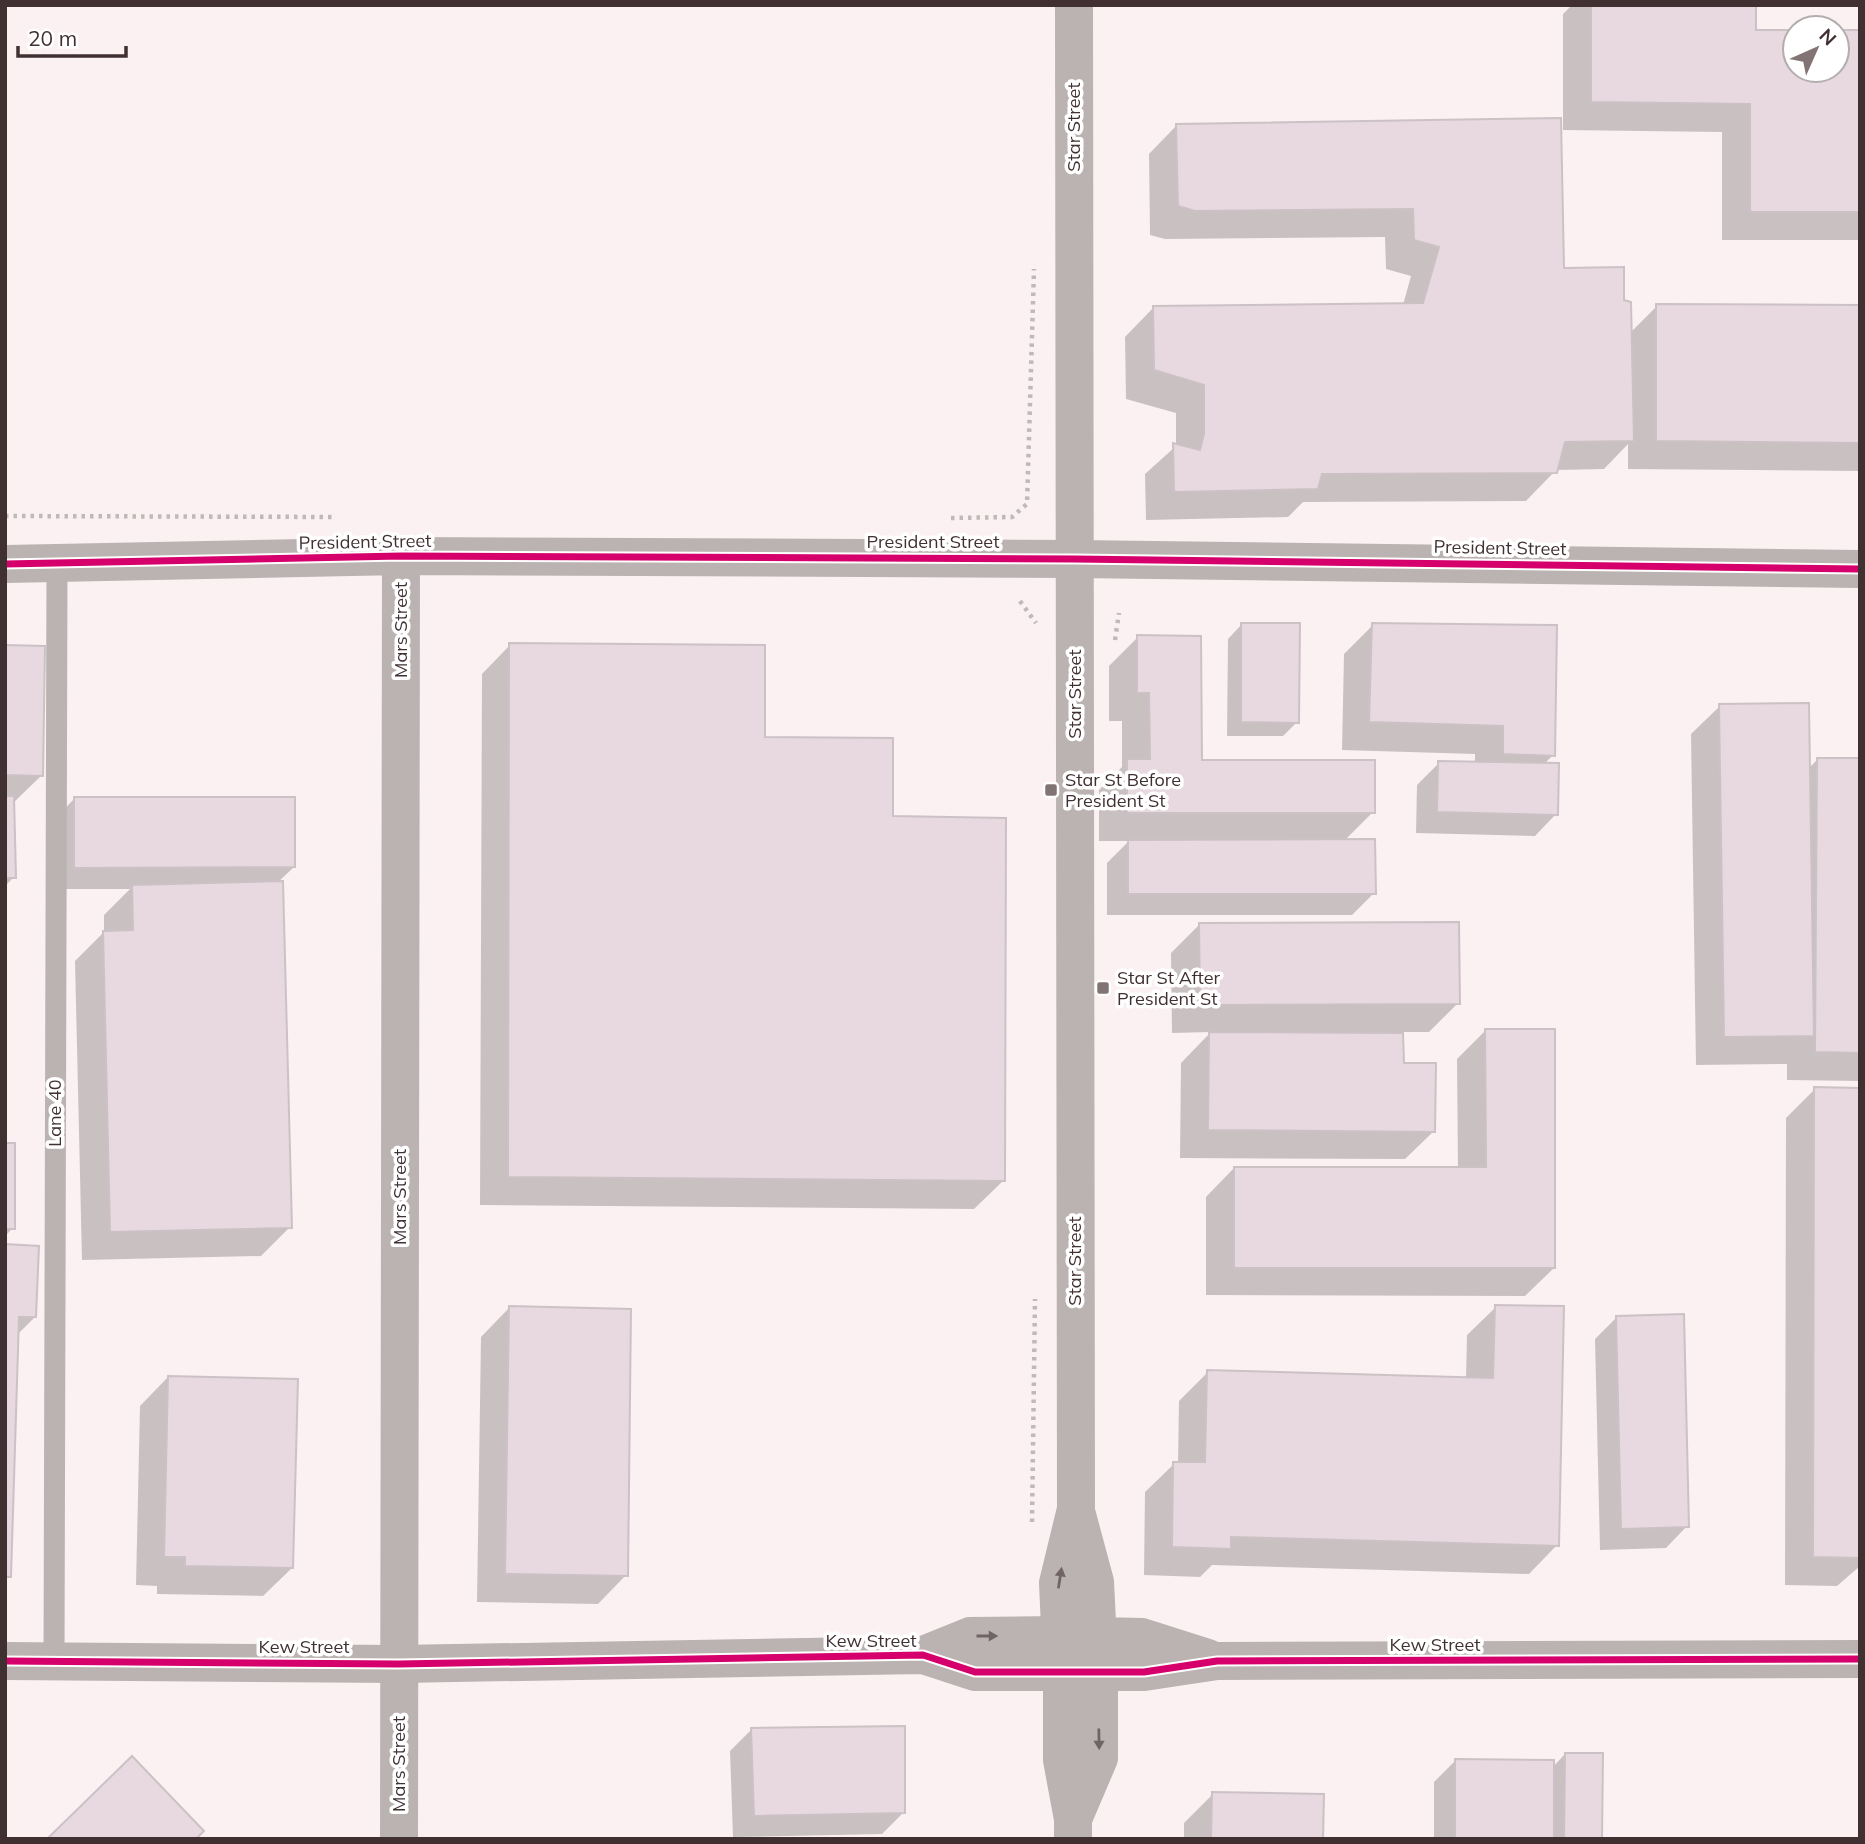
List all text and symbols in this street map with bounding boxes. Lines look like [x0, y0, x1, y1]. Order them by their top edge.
scale bar [18, 14, 126, 58]
north arrow [1781, 14, 1851, 84]
text: N [1814, 23, 1842, 51]
text: 20 m [28, 25, 77, 51]
street label: Star Street [1062, 82, 1085, 172]
street label: President Street [298, 529, 432, 554]
street label: President Street [867, 530, 999, 553]
street label: President Street [1433, 535, 1567, 560]
street label: Mars Street [389, 582, 412, 678]
street label: Star Street [1063, 649, 1086, 739]
place label: Star St Before President St [1065, 768, 1181, 812]
marker: Star St Before President St [1043, 782, 1059, 798]
place label: Star St After President St [1117, 966, 1220, 1010]
marker: Star St After President St [1095, 980, 1111, 996]
street label: Lane 40 [43, 1079, 66, 1147]
street label: Mars Street [388, 1149, 411, 1245]
street label: Star Street [1063, 1216, 1086, 1306]
one-way arrow [1055, 1567, 1066, 1589]
street label: Kew Street [826, 1629, 917, 1652]
one-way arrow [977, 1630, 999, 1642]
street label: Kew Street [1390, 1633, 1481, 1656]
street label: Kew Street [259, 1635, 350, 1658]
street label: Mars Street [387, 1716, 410, 1812]
one-way arrow [1093, 1728, 1105, 1750]

